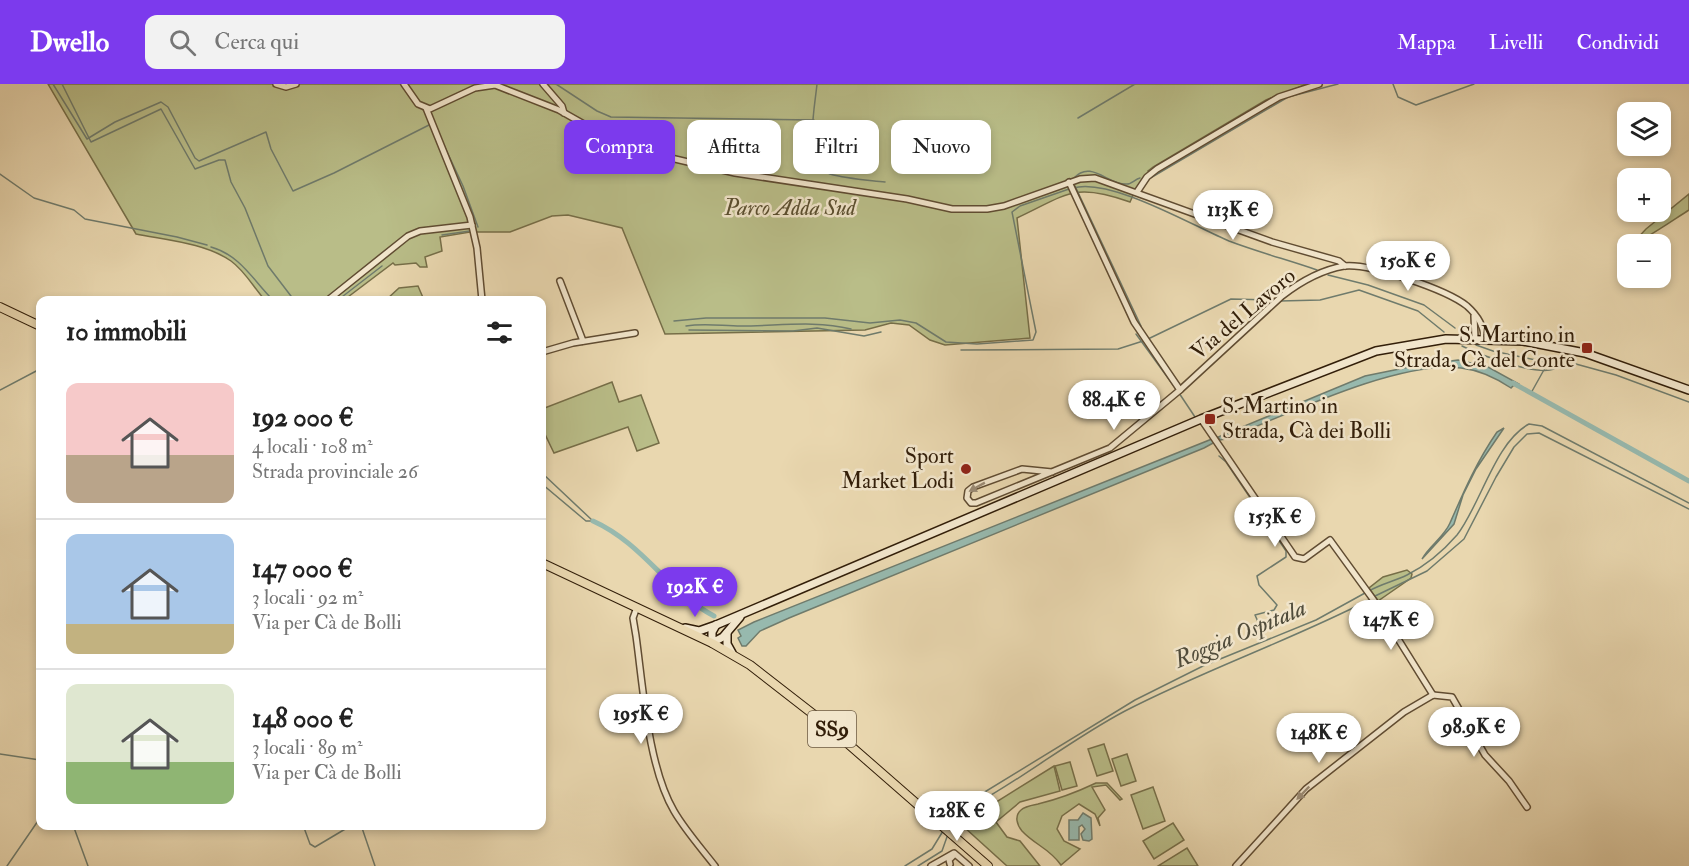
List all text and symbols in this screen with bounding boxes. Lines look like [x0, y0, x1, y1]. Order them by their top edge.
search box [145, 15, 565, 69]
text: Dwello [30, 25, 109, 60]
icon: search [166, 26, 199, 59]
text: Cerca qui [214, 28, 299, 56]
text: Mappa [1397, 29, 1456, 56]
text: Livelli [1489, 29, 1543, 56]
text: Condividi [1576, 29, 1659, 56]
map controls [1617, 102, 1671, 288]
button: layers [1617, 102, 1671, 156]
chip: Compra [564, 120, 675, 174]
chip: Affitta [687, 120, 781, 174]
chip: Filtri [793, 120, 879, 174]
chip: Nuovo [891, 120, 991, 174]
button: + [1617, 168, 1671, 222]
pin: 113K € [1184, 190, 1282, 241]
park label: Parco Adda Sud [723, 194, 858, 222]
text: 113K € [1207, 197, 1259, 222]
button: − [1617, 234, 1671, 288]
pin: 150K € [1359, 241, 1457, 292]
text: 150K € [1380, 248, 1436, 273]
street label: Via del Lavoro [1185, 262, 1301, 366]
text: 10 immobili [66, 316, 187, 348]
icon: filters [483, 316, 516, 349]
place label: S. Martino in Strada, Cà del Conte [1394, 321, 1575, 374]
marker: S. Martino in Strada, Cà del Conte [1580, 341, 1594, 355]
pin: 88.4K € [1059, 380, 1169, 431]
text: 88.4K € [1082, 387, 1146, 412]
place label: S. Martino in Strada, Cà dei Bolli [1222, 392, 1391, 445]
text: 192 000 € [252, 402, 354, 434]
icon: home [114, 407, 186, 479]
marker: S. Martino in Strada, Cà dei Bolli [1203, 412, 1217, 426]
text: 4 locali · 108 m² [252, 434, 373, 459]
place label: Sport Market Lodi [841, 442, 954, 495]
text: Strada provinciale 26 [252, 459, 418, 484]
marker: Sport Market Lodi [959, 462, 973, 476]
one-way arrow [968, 482, 985, 492]
pin: 153K € [1226, 497, 1324, 548]
text: 153K € [1248, 504, 1302, 529]
text: 147 000 € [252, 553, 353, 585]
icon: home [114, 558, 186, 630]
pin: 192K € [646, 567, 744, 618]
text: 192K € [666, 574, 724, 599]
text: 3 locali · 92 m² [252, 585, 363, 610]
water label: Roggia Ospitala [1168, 592, 1311, 676]
pin: 147K € [1342, 600, 1440, 651]
text: 147K € [1363, 607, 1419, 632]
text: Via per Cà de Bolli [252, 610, 402, 635]
pin: 195K € [592, 694, 690, 745]
text: 195K € [613, 701, 669, 726]
text: 148 000 € [252, 703, 354, 735]
pin: 98.9K € [1419, 707, 1529, 758]
icon: home [114, 708, 186, 780]
road number: SS9 [808, 711, 856, 747]
pin: 148K € [1270, 713, 1368, 764]
text: 98.9K € [1442, 714, 1506, 739]
text: 148K € [1290, 720, 1348, 745]
text: 3 locali · 89 m² [252, 735, 363, 760]
text: Via per Cà de Bolli [252, 760, 402, 785]
one-way arrow [1296, 785, 1310, 800]
pin: 128K € [908, 791, 1006, 842]
text: 128K € [929, 798, 985, 823]

